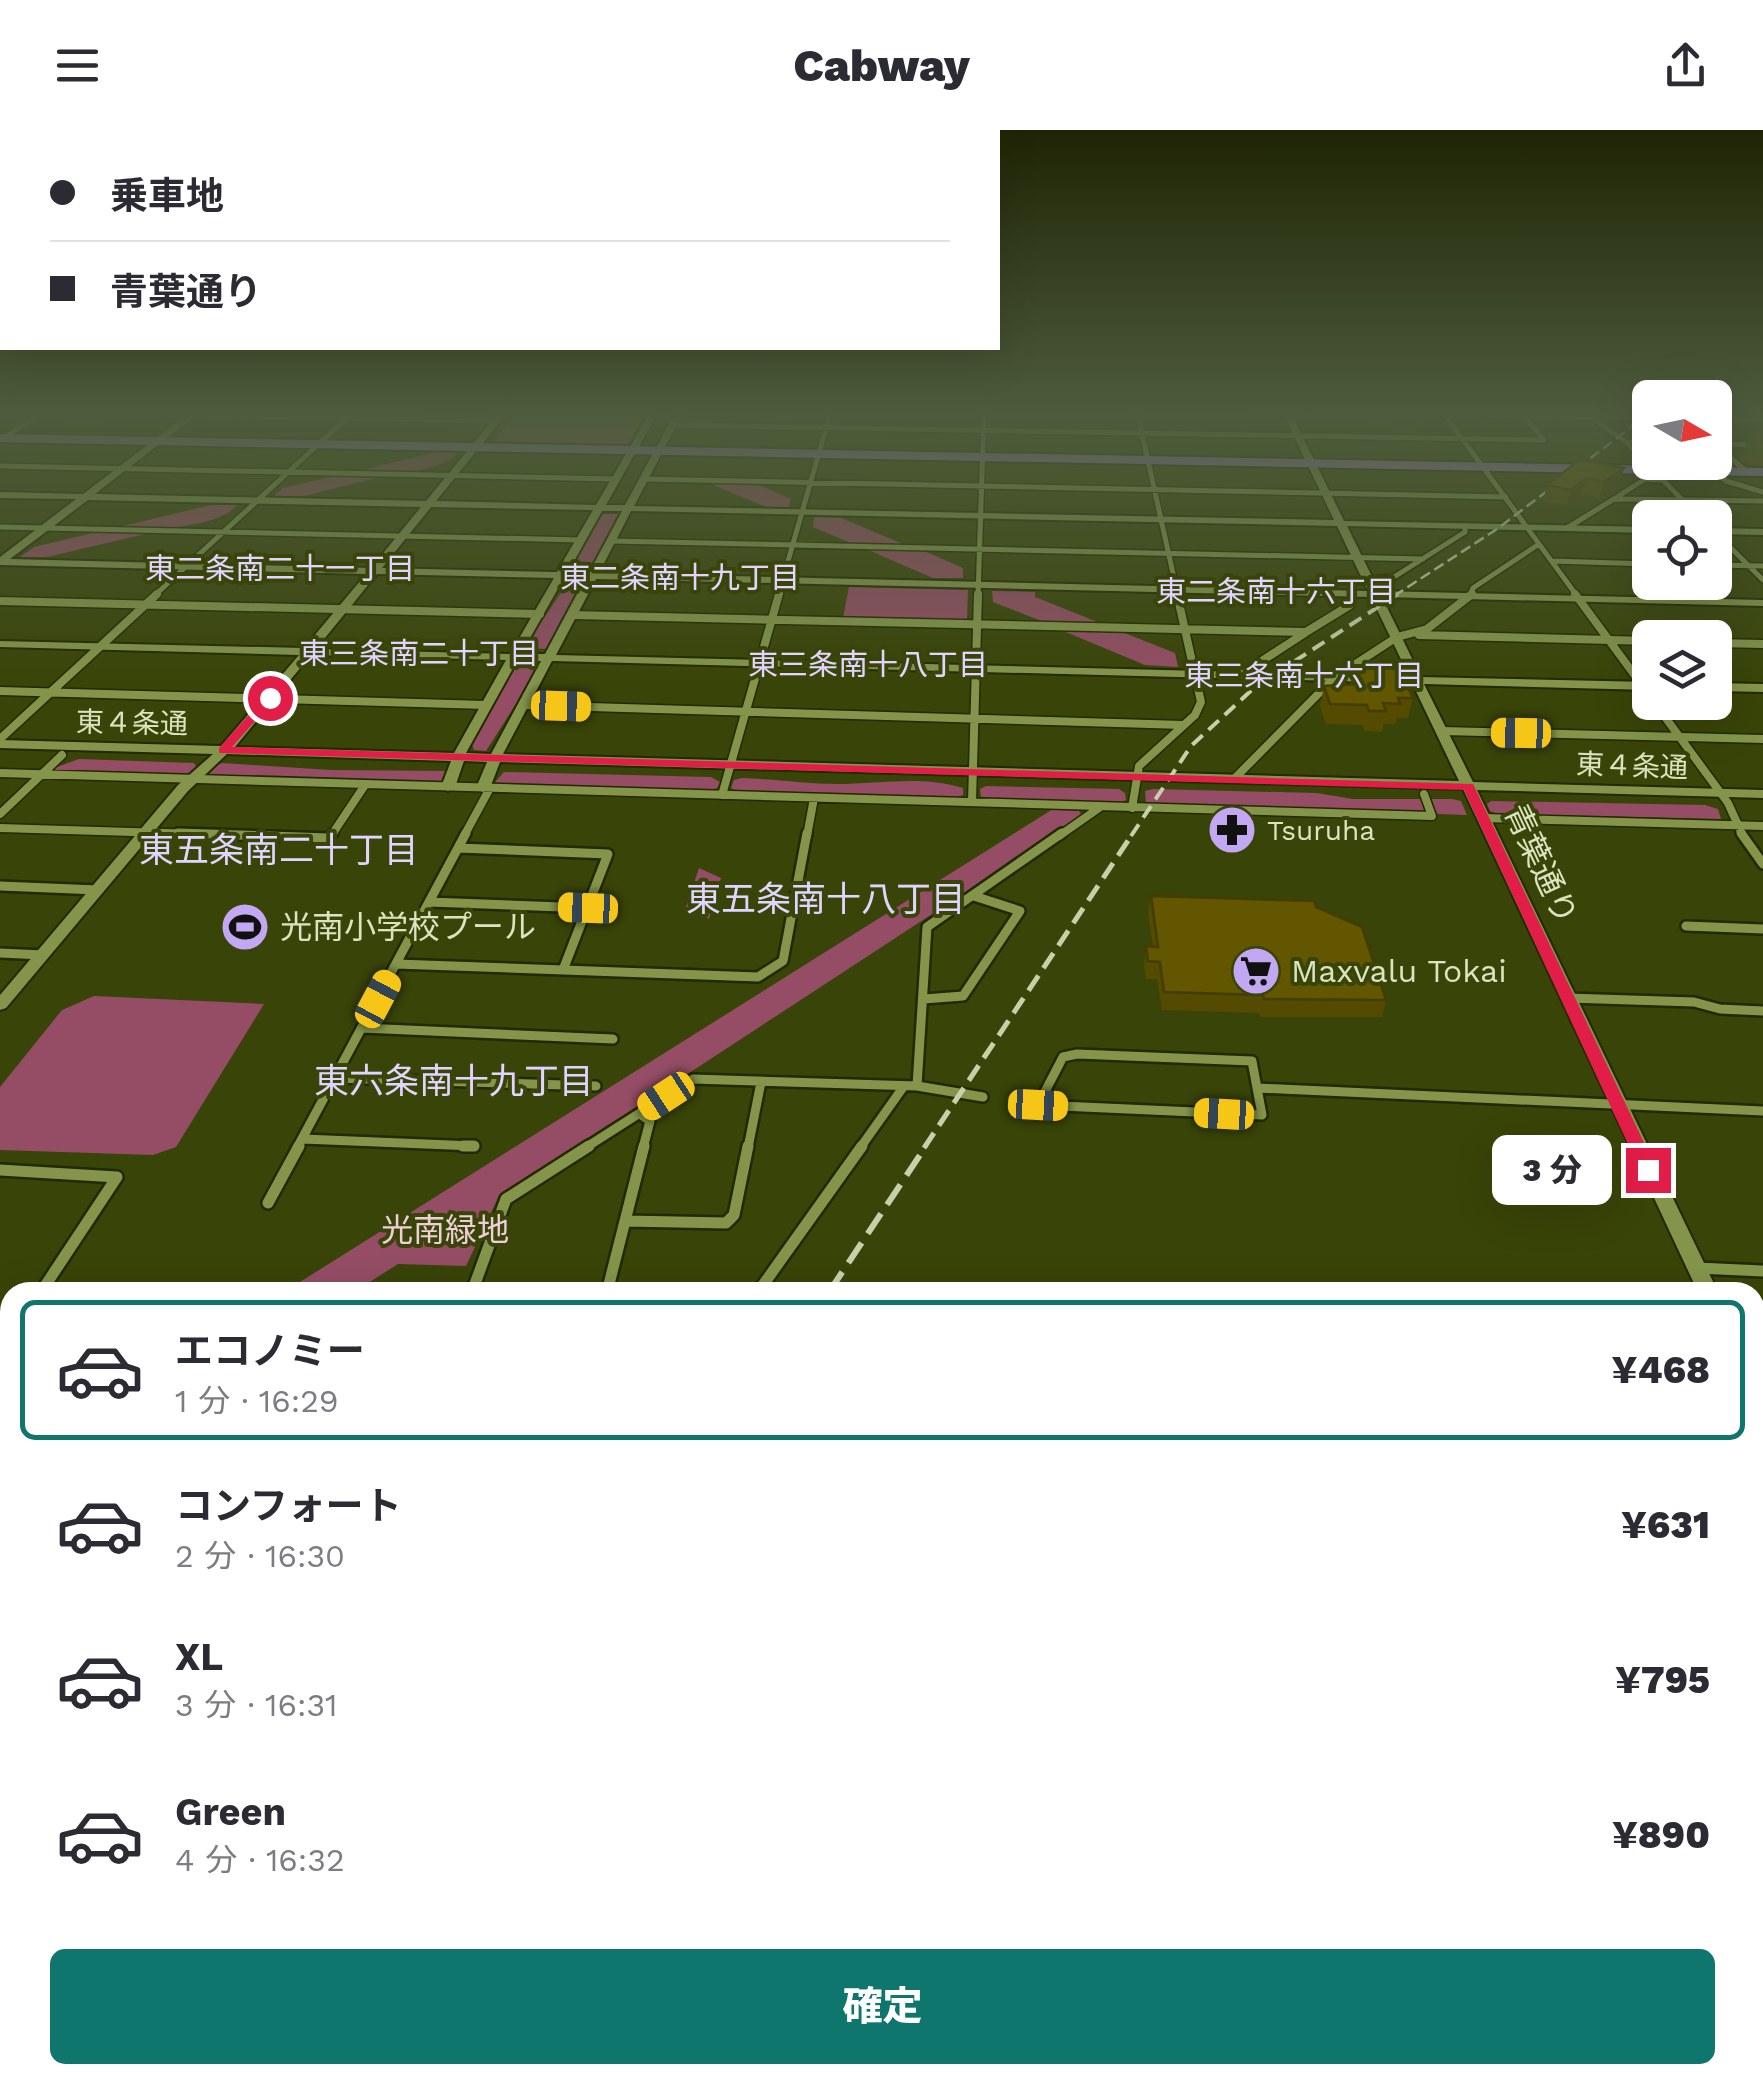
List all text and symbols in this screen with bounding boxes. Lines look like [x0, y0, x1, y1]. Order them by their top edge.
icon: menu [50, 38, 105, 93]
icon: share [1658, 38, 1713, 93]
text: Cabway [793, 39, 970, 92]
text: 乗車地 [110, 174, 224, 218]
text: 青葉通り [110, 270, 262, 314]
north arrow [1632, 380, 1732, 480]
map controls [1632, 380, 1732, 720]
button: locate [1632, 500, 1732, 600]
district label: 東二条南二十一丁目 [145, 551, 415, 586]
district label: 東二条南十九丁目 [560, 560, 800, 595]
district label: 東二条南十六丁目 [1156, 574, 1396, 609]
button: layers [1632, 620, 1732, 720]
district label: 東三条南二十丁目 [299, 636, 539, 671]
district label: 東三条南十八丁目 [748, 647, 988, 682]
district label: 東三条南十六丁目 [1184, 658, 1424, 693]
route start [248, 676, 293, 721]
car [530, 690, 592, 722]
street label: 東４条通 [76, 706, 188, 740]
car [1491, 717, 1551, 749]
street label: 東４条通 [1575, 748, 1689, 784]
street label: 青葉通り [1497, 798, 1585, 930]
pharmacy icon: Tsuruha [1206, 804, 1258, 856]
place label: Tsuruha [1267, 814, 1375, 847]
district label: 東五条南二十丁目 [139, 829, 419, 871]
district label: 東五条南十八丁目 [686, 878, 966, 920]
car [557, 892, 619, 924]
sports icon: 光南小学校プール [219, 901, 271, 953]
place label: 光南小学校プール [280, 908, 536, 946]
supermarket icon: Maxvalu Tokai [1230, 945, 1282, 997]
place label: Maxvalu Tokai [1291, 952, 1507, 990]
car [351, 965, 405, 1033]
district label: 東六条南十九丁目 [314, 1060, 594, 1102]
car [633, 1067, 699, 1125]
car [1007, 1088, 1069, 1122]
car [1193, 1097, 1255, 1131]
callout: 3 分 [1493, 1135, 1613, 1205]
route end [1626, 1148, 1671, 1193]
text: 3 分 [1522, 1151, 1582, 1189]
park label: 光南緑地 [381, 1211, 509, 1249]
icon: car [55, 1325, 145, 1415]
text: エコノミー [175, 1329, 365, 1373]
text: ¥468 [1612, 1348, 1710, 1392]
text: 1 分 · 16:29 [175, 1382, 339, 1420]
icon: car [55, 1480, 145, 1570]
text: コンフォート [175, 1484, 402, 1528]
text: ¥631 [1621, 1503, 1710, 1547]
text: 2 分 · 16:30 [175, 1537, 345, 1575]
icon: car [55, 1635, 145, 1725]
text: XL [175, 1635, 223, 1679]
text: ¥795 [1615, 1658, 1710, 1702]
text: 3 分 · 16:31 [175, 1686, 338, 1724]
icon: car [55, 1790, 145, 1880]
text: Green [175, 1790, 286, 1834]
text: ¥890 [1612, 1813, 1710, 1857]
text: 4 分 · 16:32 [175, 1841, 345, 1879]
button: 確定 [50, 1949, 1715, 2064]

